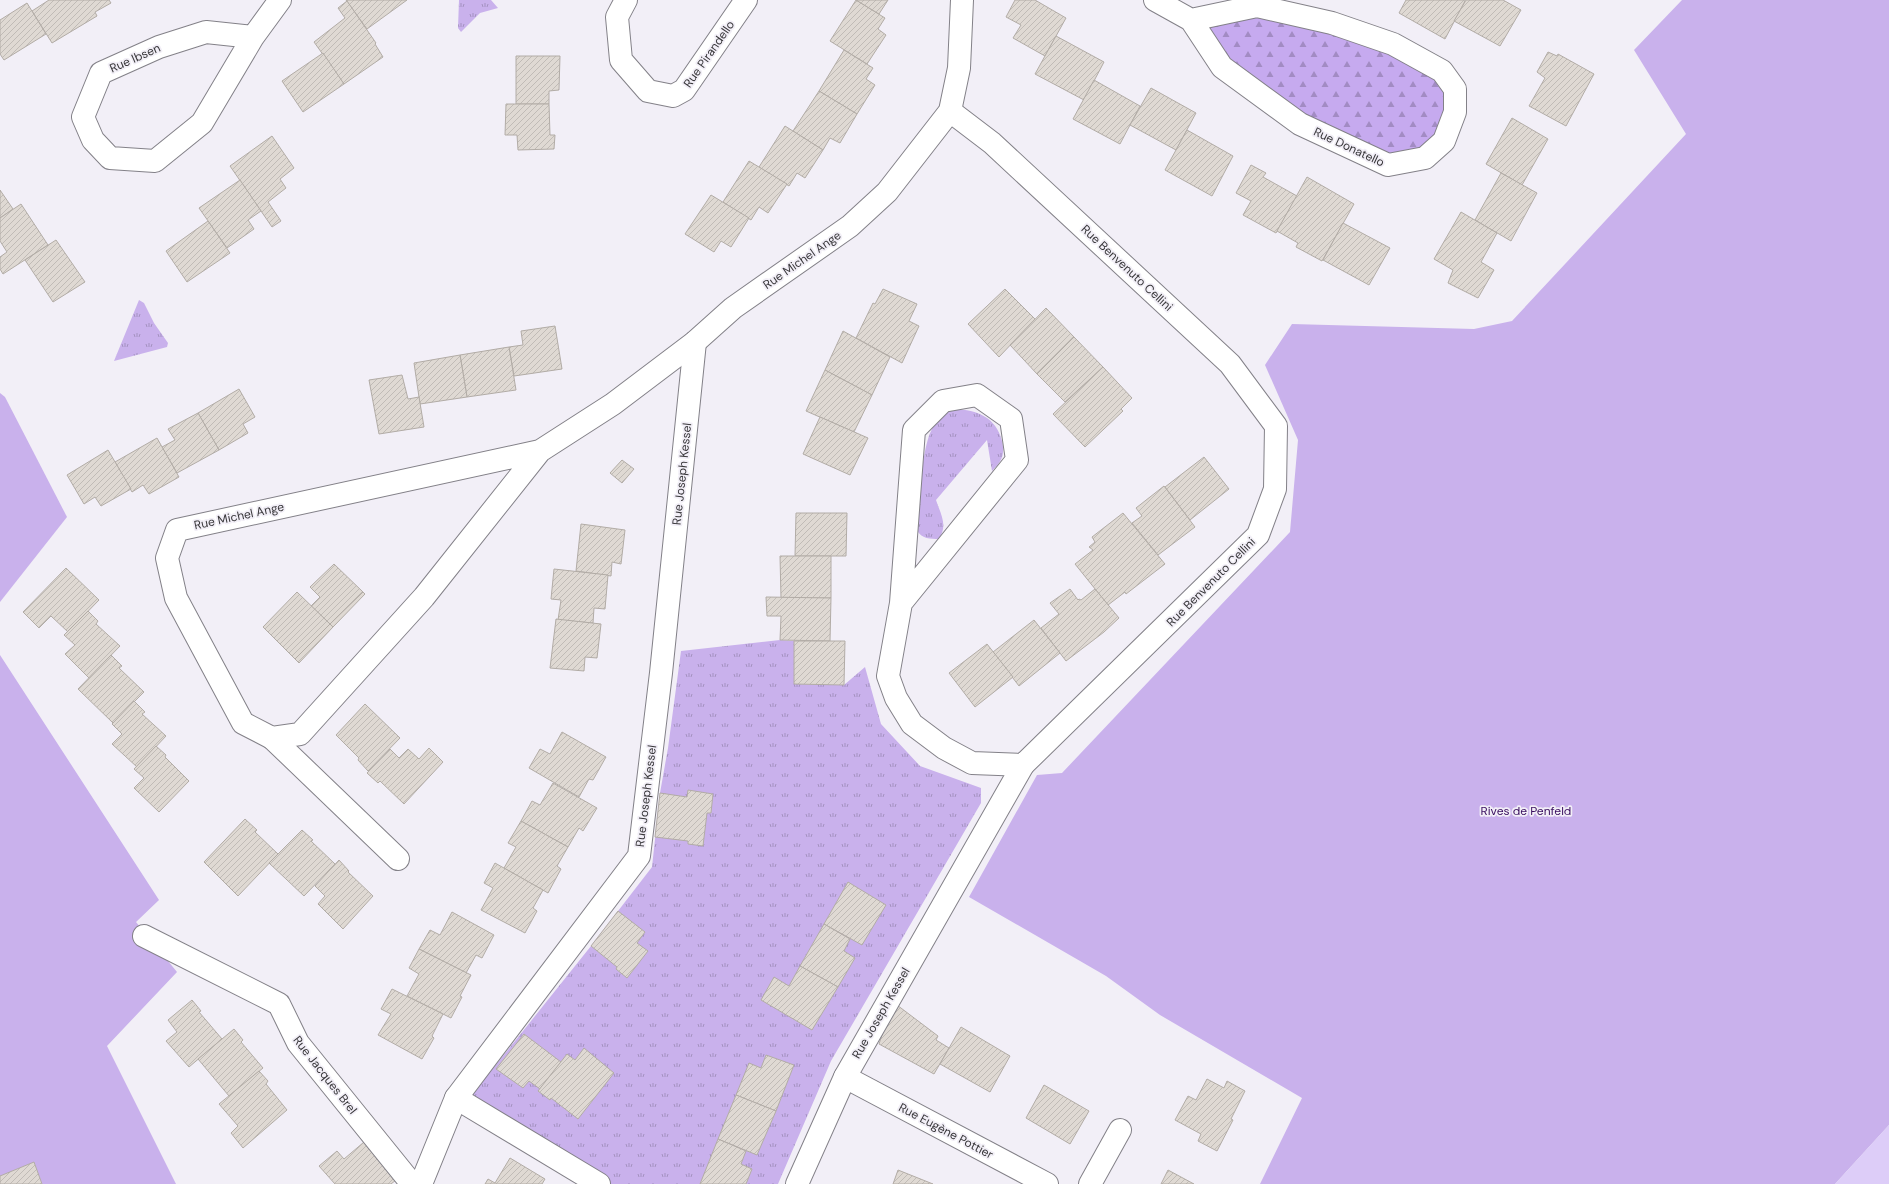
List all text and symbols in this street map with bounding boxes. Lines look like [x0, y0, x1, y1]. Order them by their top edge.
street label: Rue Pirandello [680, 17, 738, 91]
street label: Rue Ibsen [107, 40, 163, 76]
street label: Rue Donatello [1311, 124, 1387, 170]
street label: Rue Benvenuto Cellini [1078, 221, 1176, 315]
street label: Rue Michel Ange [760, 227, 844, 293]
street label: Rue Joseph Kessel [669, 422, 695, 526]
street label: Rue Michel Ange [193, 499, 286, 533]
street label: Rue Benvenuto Cellini [1163, 534, 1259, 630]
street label: Rue Joseph Kessel [632, 744, 660, 848]
park label: Rives de Penfeld [1481, 803, 1571, 819]
street label: Rue Joseph Kessel [848, 965, 914, 1061]
street label: Rue Jacques Brel [290, 1033, 360, 1117]
street label: Rue Eugène Pottier [896, 1099, 997, 1163]

